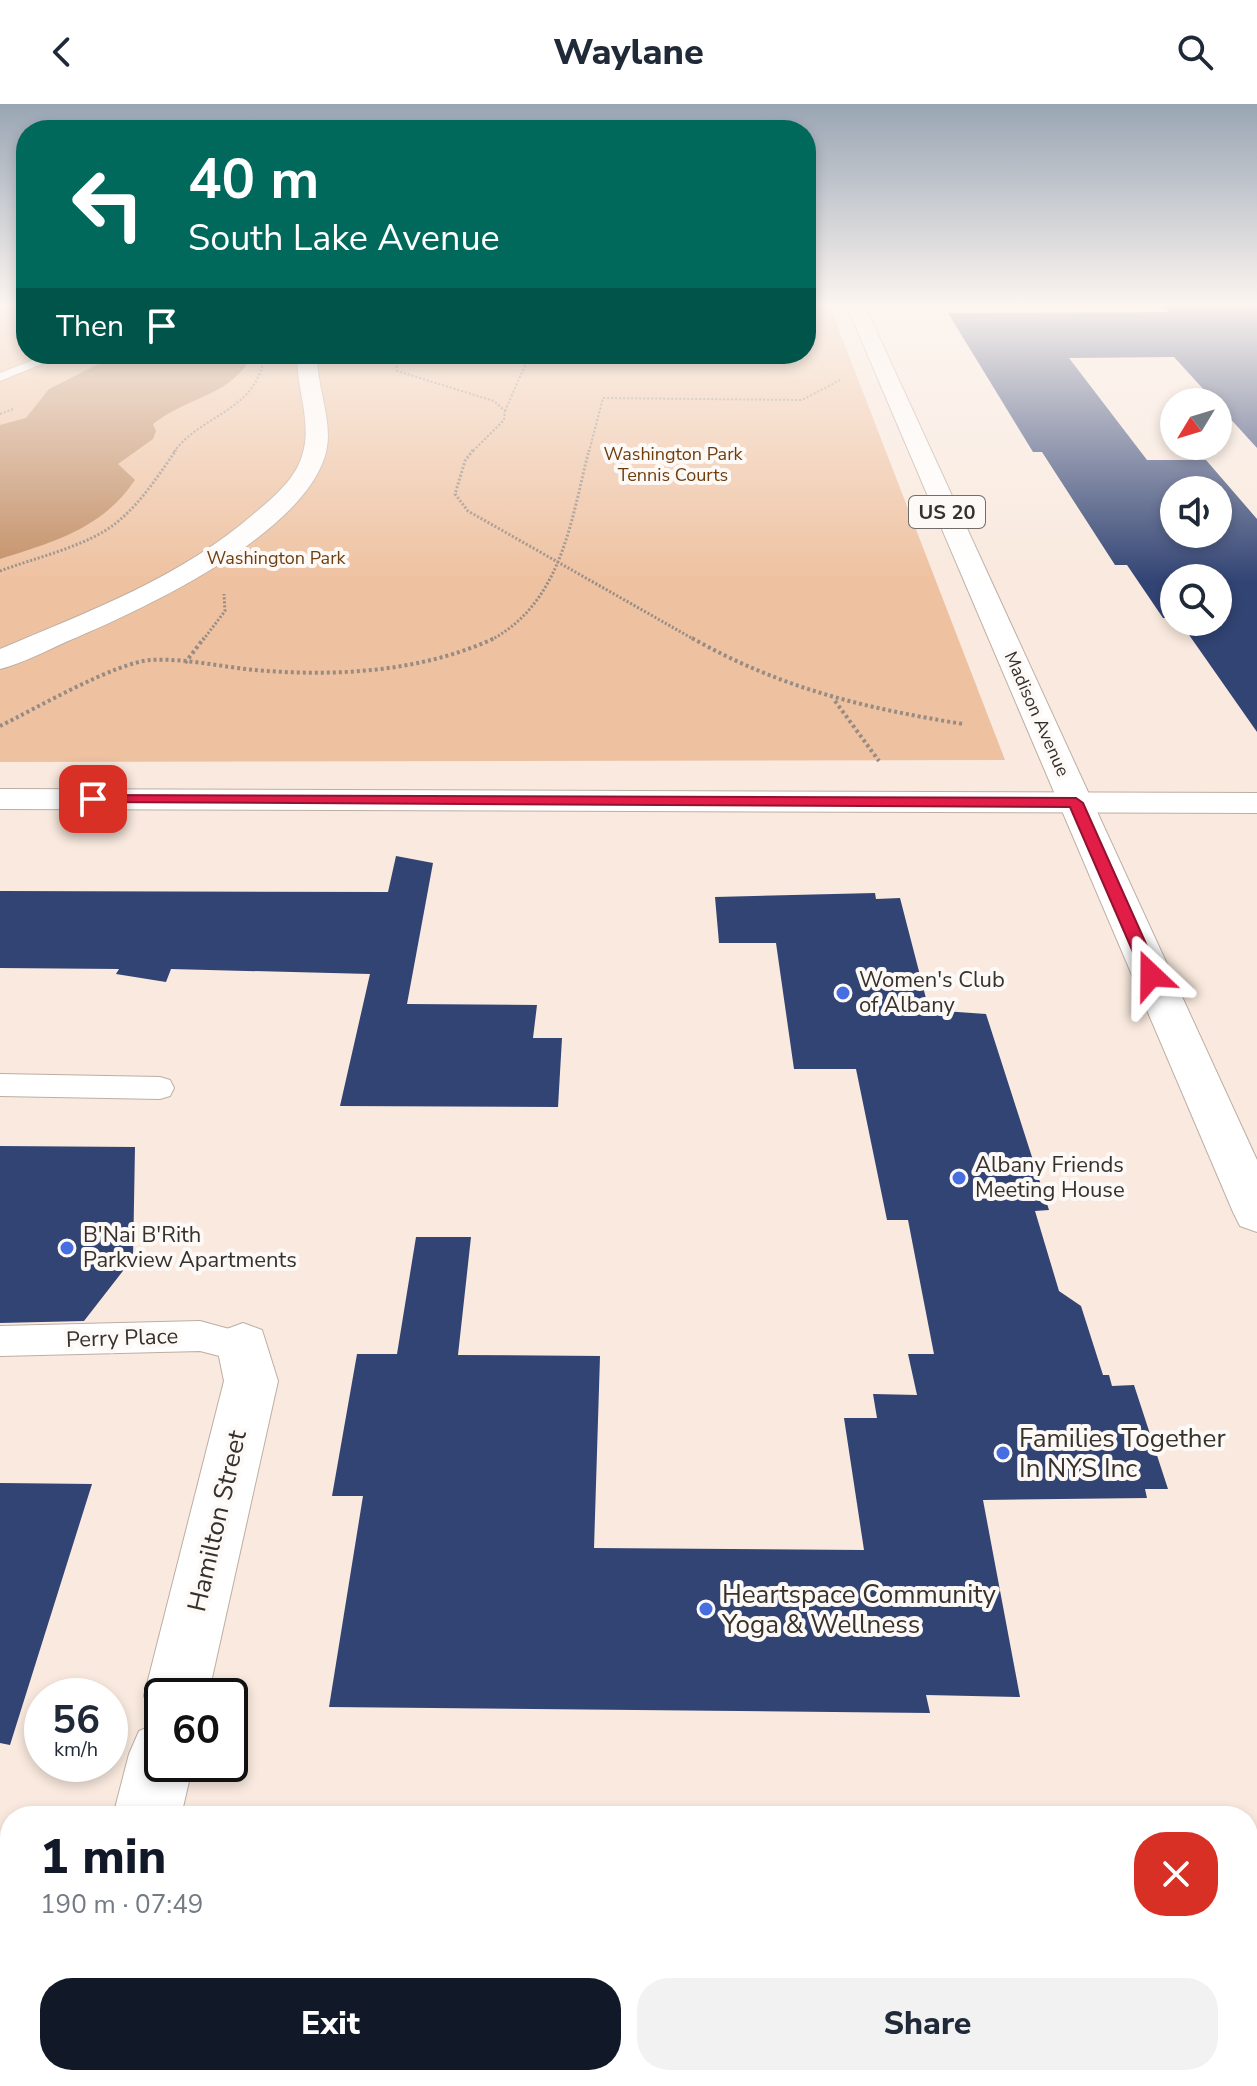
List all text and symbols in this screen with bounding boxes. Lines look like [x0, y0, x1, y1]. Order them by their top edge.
text: Waylane [553, 28, 704, 77]
icon: back [40, 30, 84, 74]
icon: search [1173, 30, 1217, 74]
text: 40 m [188, 141, 319, 218]
icon: left [56, 152, 160, 256]
text: South Lake Avenue [188, 214, 500, 263]
icon: arrive [140, 304, 184, 348]
text: Then [56, 306, 124, 347]
north arrow [1160, 388, 1232, 460]
map controls [1160, 388, 1232, 636]
park label: Washington Park Tennis Courts [603, 442, 744, 487]
button: sound [1160, 476, 1232, 548]
road number: US 20 [909, 496, 985, 528]
park label: Washington Park [206, 546, 347, 570]
button: search [1160, 564, 1232, 636]
street label: Madison Avenue [999, 648, 1075, 780]
pin [59, 765, 127, 833]
icon: arrive [71, 777, 115, 821]
position arrow [1109, 933, 1193, 1017]
place label: Women's Club of Albany [859, 965, 1005, 1020]
marker: Women's Club of Albany [834, 984, 852, 1002]
place label: Albany Friends Meeting House [975, 1150, 1125, 1205]
marker: Albany Friends Meeting House [950, 1169, 968, 1187]
place label: B'Nai B'Rith Parkview Apartments [83, 1220, 297, 1275]
marker: B'Nai B'Rith Parkview Apartments [58, 1239, 76, 1257]
street label: Perry Place [65, 1321, 179, 1355]
place label: Families Together In NYS Inc [1019, 1421, 1226, 1486]
street label: Hamilton Street [179, 1426, 255, 1615]
marker: Families Together In NYS Inc [994, 1444, 1012, 1462]
place label: Heartspace Community Yoga & Wellness [721, 1577, 996, 1642]
marker: Heartspace Community Yoga & Wellness [697, 1600, 715, 1618]
speed limit sign: 60 [144, 1678, 248, 1782]
text: 56 [52, 1693, 100, 1747]
text: km/h [54, 1736, 98, 1763]
text: 1 min [40, 1824, 166, 1890]
button: close [1134, 1832, 1218, 1916]
text: 190 m · 07:49 [40, 1887, 203, 1922]
button: Exit [40, 1978, 621, 2070]
button: Share [637, 1978, 1218, 2070]

